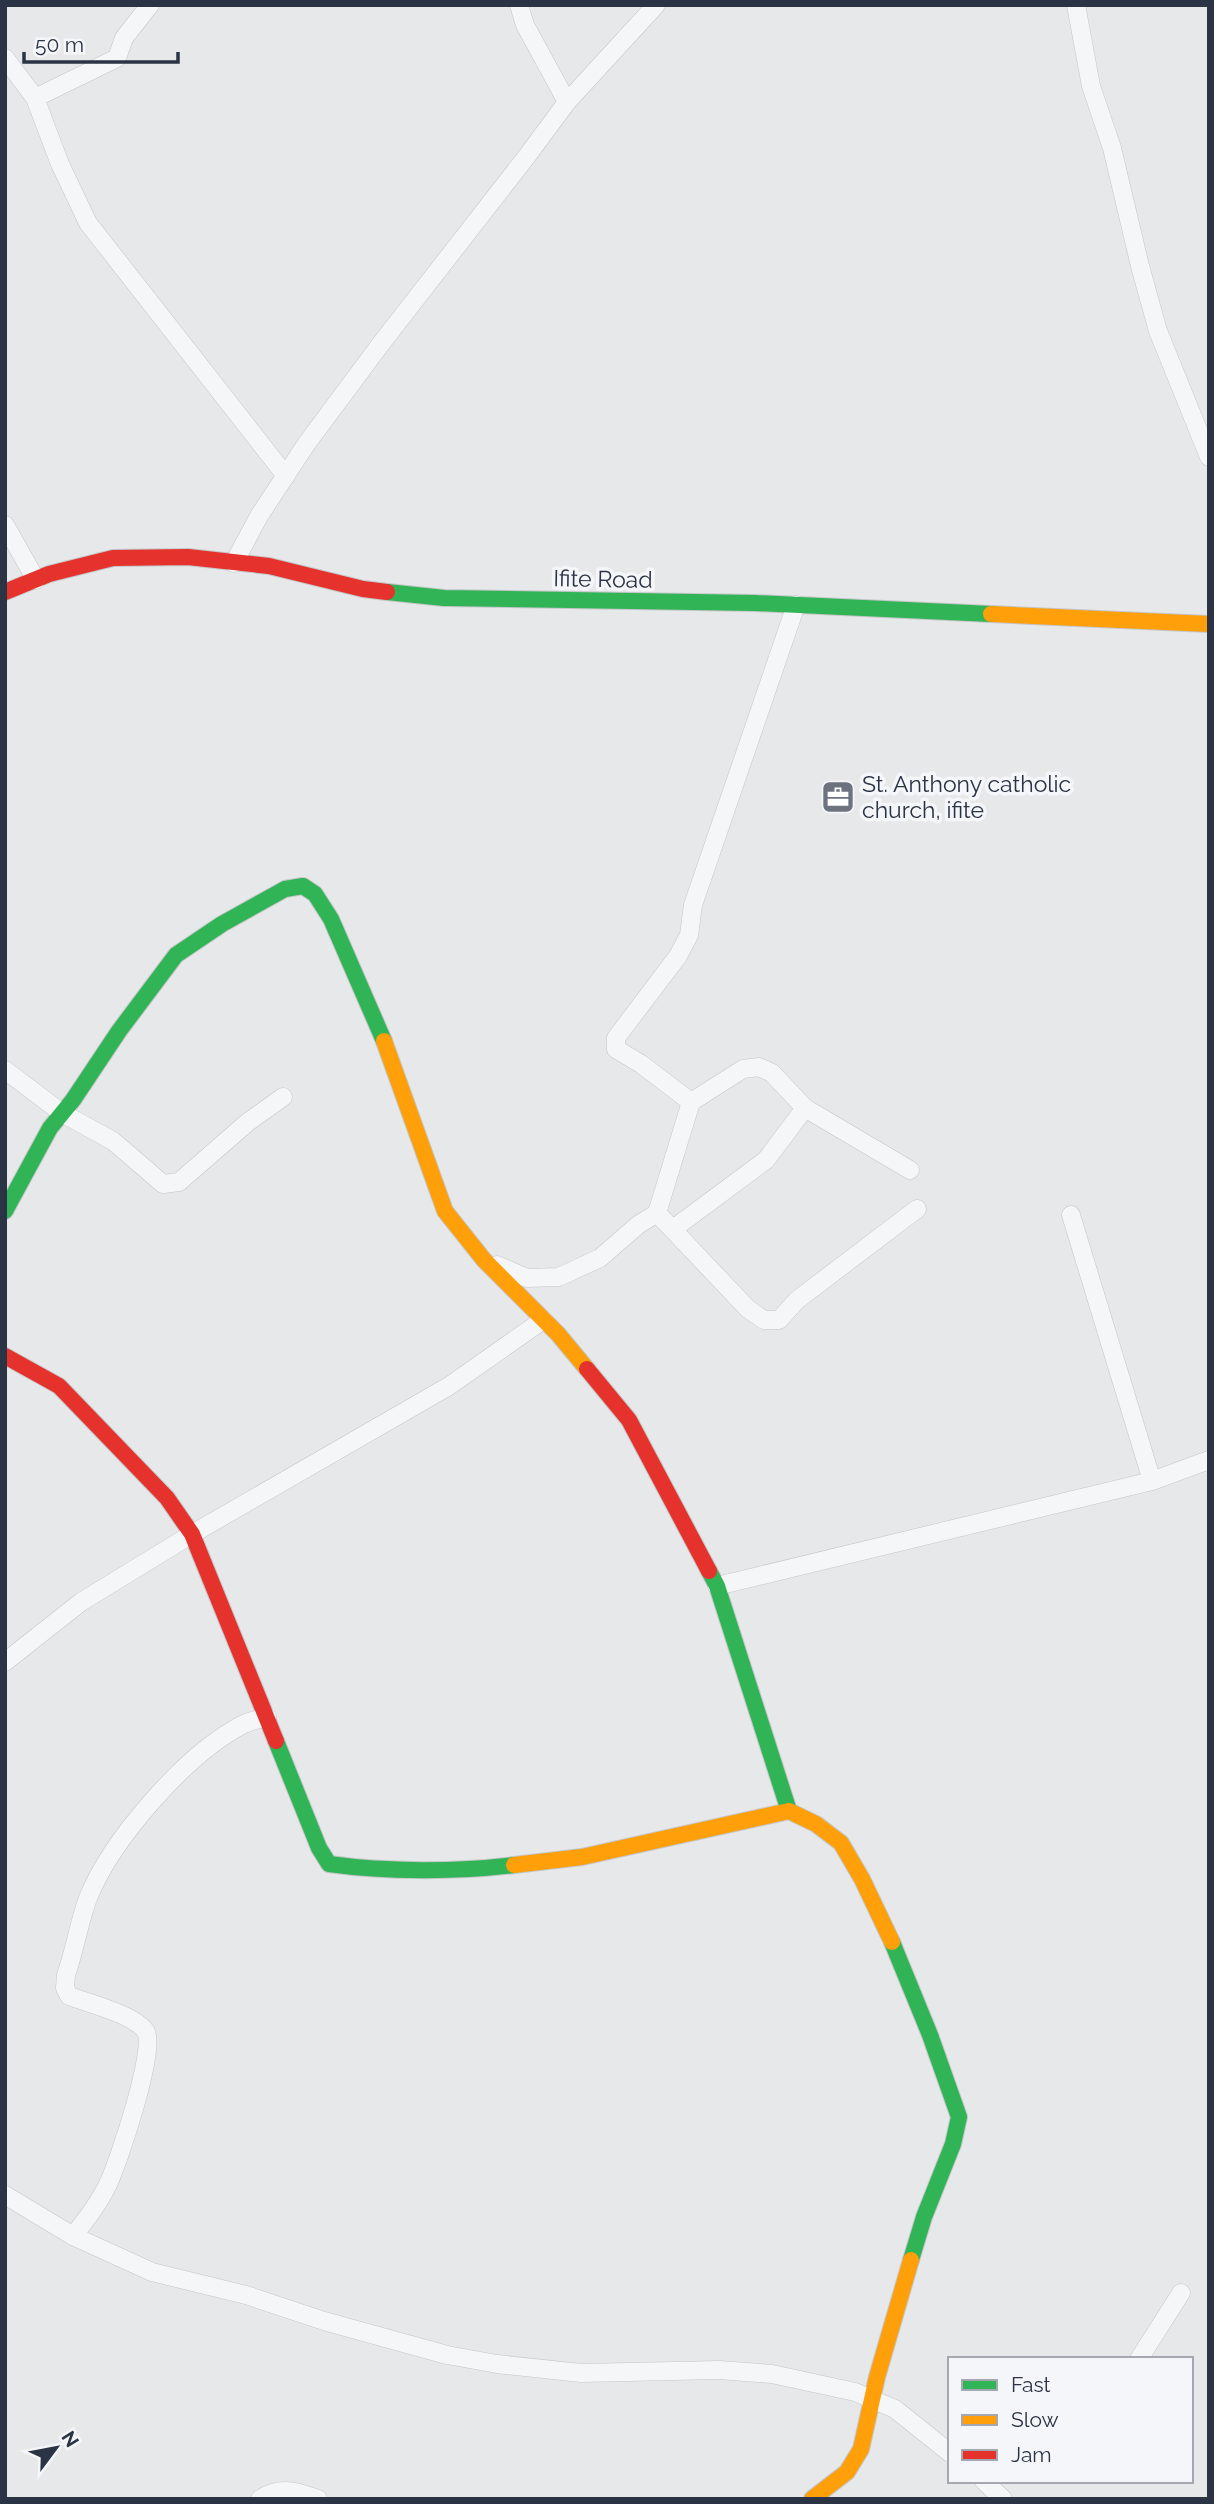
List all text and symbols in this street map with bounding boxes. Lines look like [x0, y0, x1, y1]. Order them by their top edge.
scale bar [24, 21, 178, 65]
text: 50 m [35, 32, 84, 57]
street label: Ifite Road [553, 564, 653, 593]
place label: St. Anthony catholic church, ifite [862, 770, 1071, 823]
office icon: St. Anthony catholic church, ifite [819, 778, 857, 816]
legend [948, 2357, 1193, 2483]
text: Fast [1011, 2372, 1051, 2397]
text: Slow [1011, 2407, 1059, 2432]
north arrow [21, 2413, 91, 2483]
text: N [57, 2427, 84, 2451]
text: Jam [1011, 2442, 1052, 2467]

